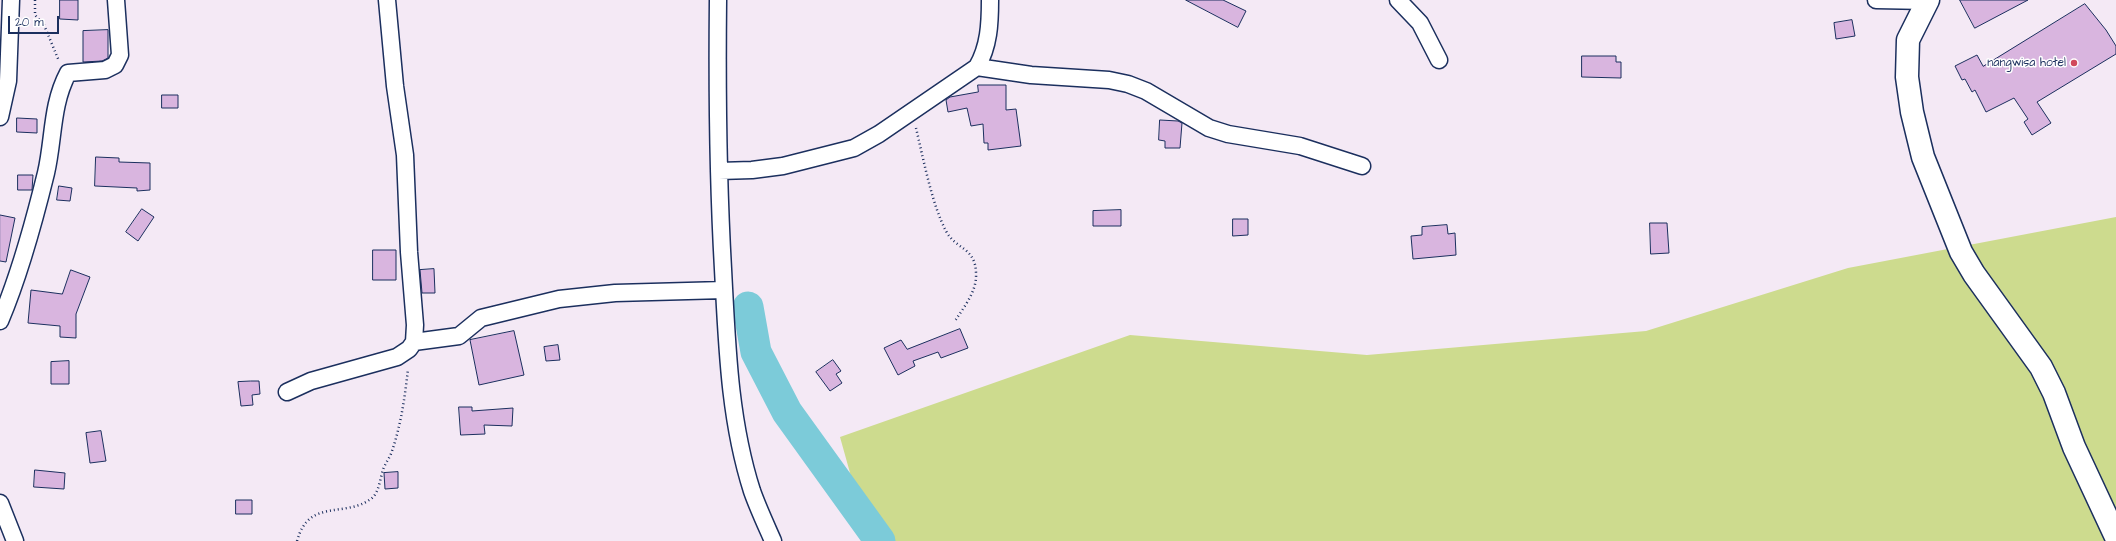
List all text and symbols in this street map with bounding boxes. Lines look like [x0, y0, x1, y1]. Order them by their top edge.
scale bar [10, 8, 61, 34]
text: 20 m [15, 14, 44, 31]
place label: nangwisa hotel [1987, 56, 2066, 70]
marker: nangwisa hotel [2069, 58, 2079, 68]

